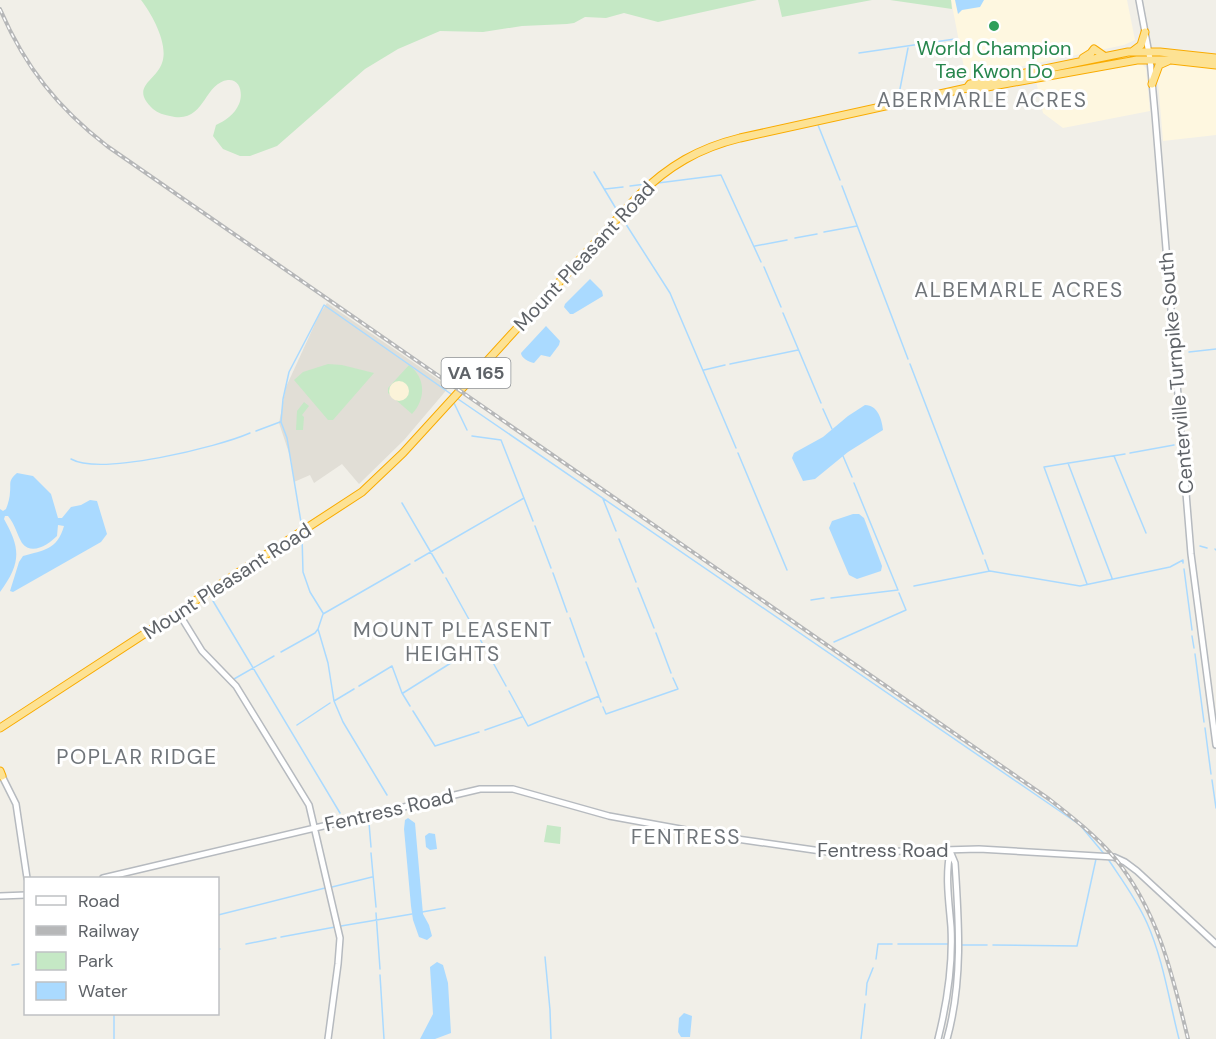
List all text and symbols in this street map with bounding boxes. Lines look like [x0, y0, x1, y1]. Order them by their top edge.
marker: World Champion Tae Kwon Do [987, 19, 1001, 33]
place label: World Champion Tae Kwon Do [916, 35, 1072, 84]
district label: ABERMARLE ACRES [877, 86, 1087, 114]
street label: Mount Pleasant Road [508, 176, 660, 336]
street label: Centerville Turnpike South [1152, 251, 1200, 495]
district label: ALBEMARLE ACRES [914, 276, 1124, 304]
road number: VA 165 [442, 358, 510, 388]
street label: Mount Pleasant Road [138, 517, 316, 645]
district label: MOUNT PLEASENT HEIGHTS [353, 616, 553, 668]
district label: POPLAR RIDGE [56, 743, 218, 771]
street label: Fentress Road [322, 783, 456, 837]
district label: FENTRESS [631, 823, 741, 851]
street label: Fentress Road [817, 837, 949, 863]
legend [24, 877, 219, 1015]
text: Road [78, 889, 120, 913]
text: Railway [78, 919, 140, 943]
text: Park [78, 949, 114, 973]
text: Water [78, 979, 128, 1003]

